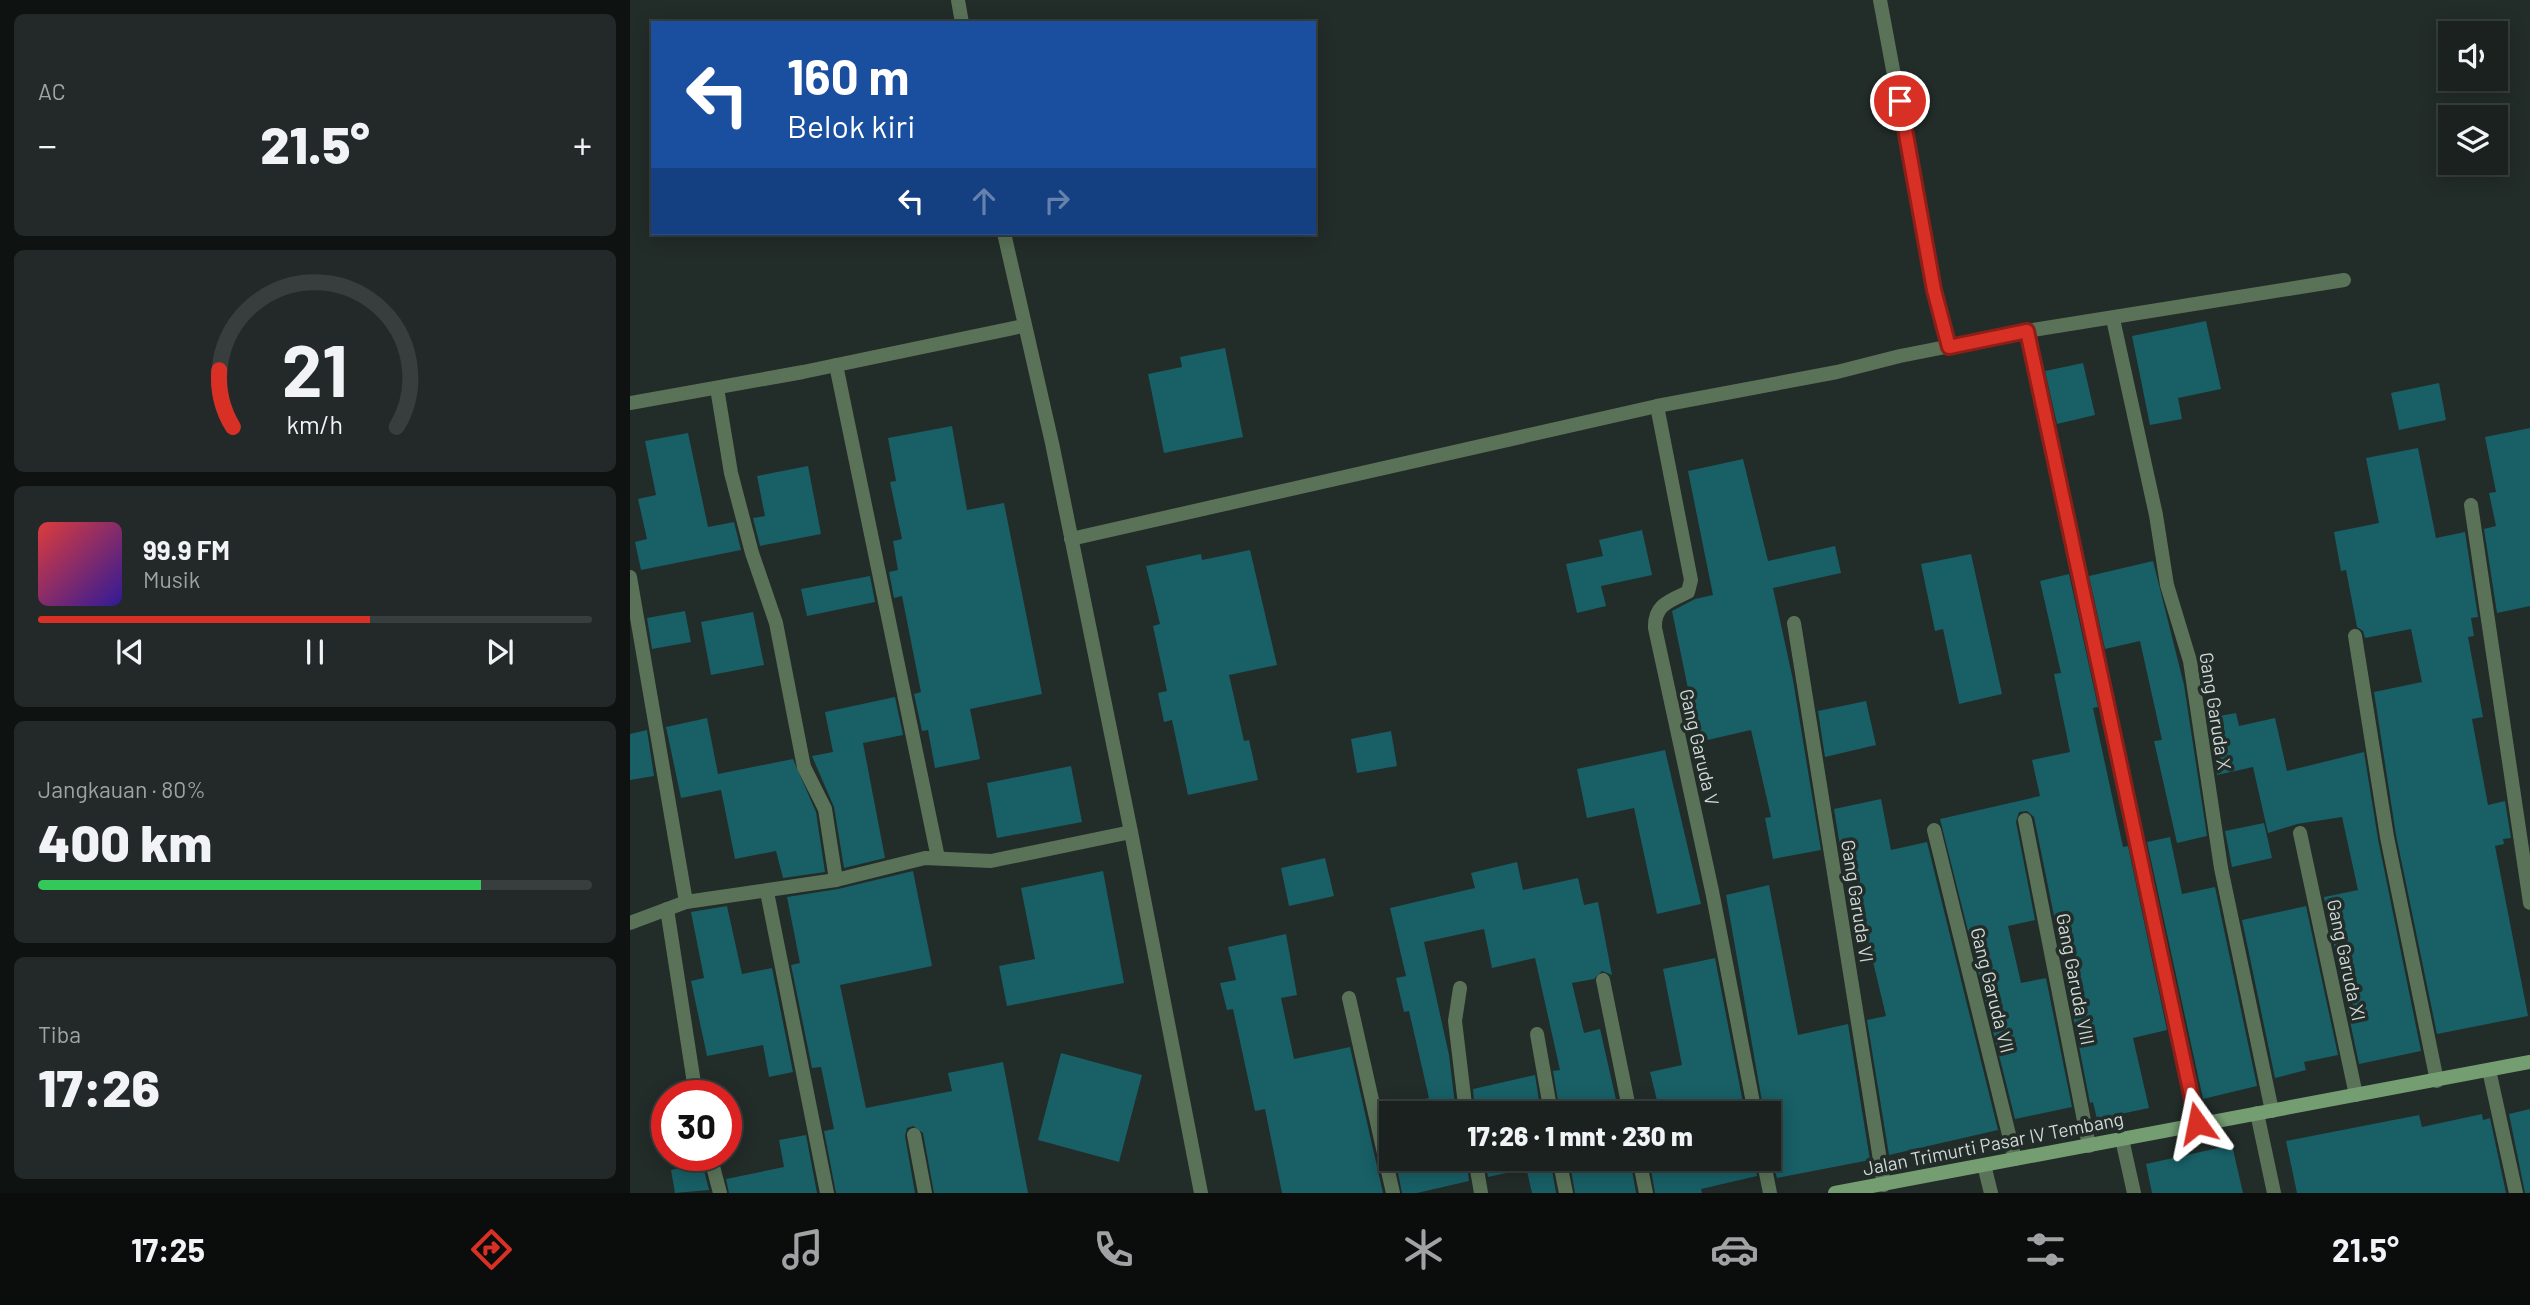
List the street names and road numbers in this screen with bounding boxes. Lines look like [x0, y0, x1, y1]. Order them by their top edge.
street label: Gang Garuda X [2195, 651, 2237, 771]
street label: Gang Garuda V [1675, 687, 1725, 807]
street label: Gang Garuda VI [1837, 838, 1879, 964]
street label: Gang Garuda XI [2323, 897, 2371, 1023]
street label: Gang Garuda VIII [2052, 911, 2100, 1047]
street label: Gang Garuda VII [1966, 925, 2020, 1055]
street label: Jalan Trimurti Pasar IV Tembang [1861, 1106, 2125, 1180]

